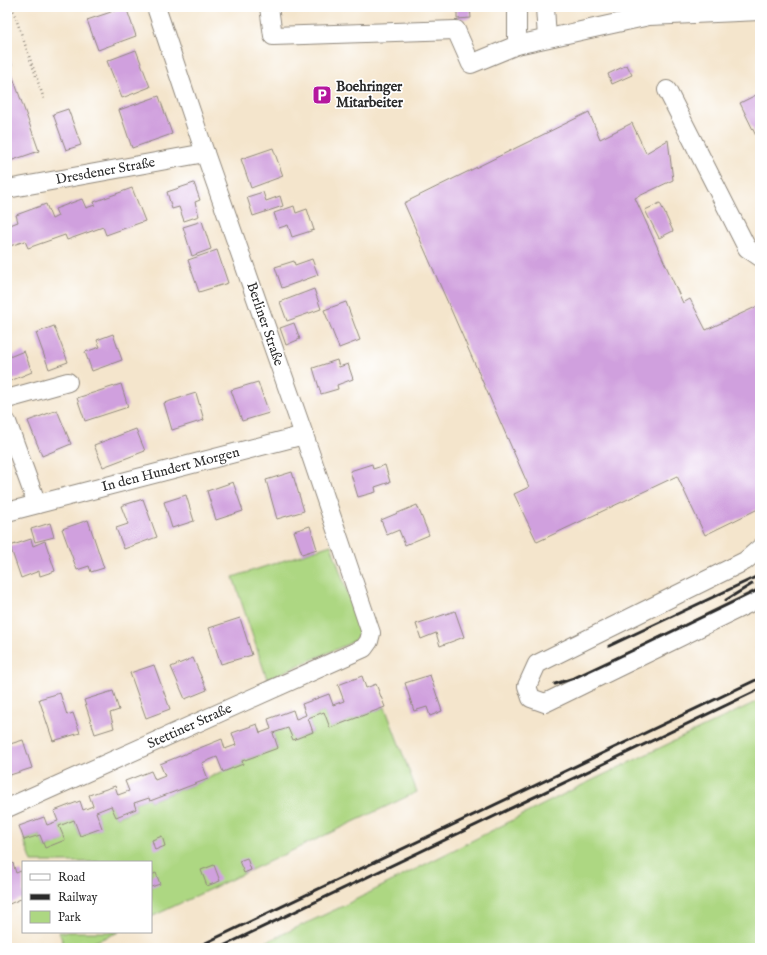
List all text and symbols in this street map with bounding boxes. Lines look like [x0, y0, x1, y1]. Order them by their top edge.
place label: Boehringer Mitarbeiter [336, 78, 404, 112]
parking icon: Boehringer Mitarbeiter [311, 84, 333, 106]
street label: Dresdener Straße [54, 153, 157, 189]
street label: Berliner Straße [242, 280, 288, 369]
street label: In den Hundert Morgen [100, 443, 242, 496]
street label: Stettiner Straße [144, 699, 235, 753]
legend [22, 861, 152, 933]
text: Road [58, 870, 86, 885]
text: Railway [58, 890, 97, 905]
text: Park [58, 910, 81, 925]

